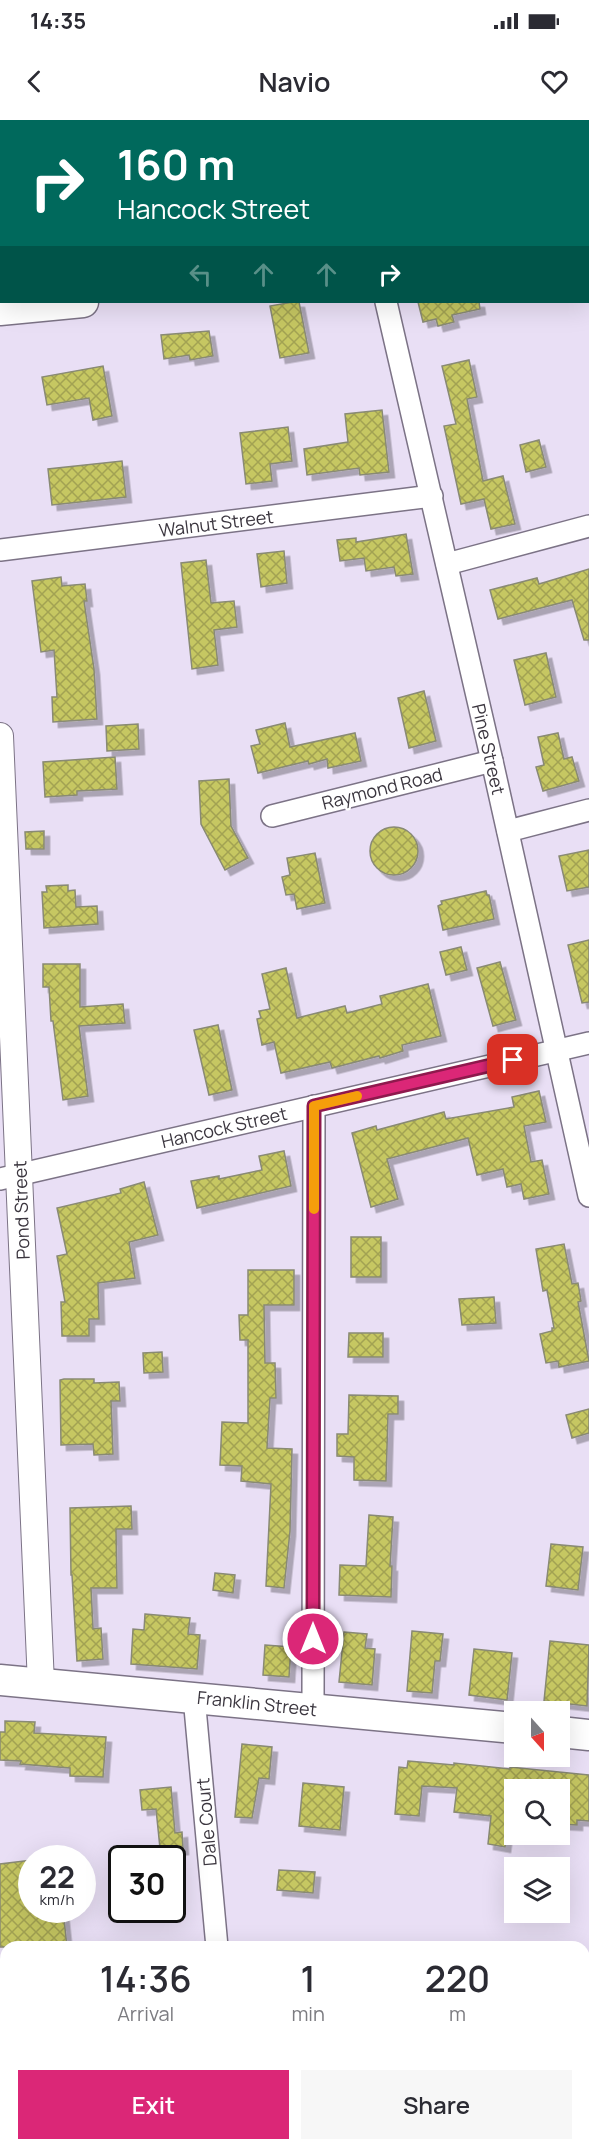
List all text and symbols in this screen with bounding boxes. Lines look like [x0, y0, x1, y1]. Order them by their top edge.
text: 14:35 [30, 6, 86, 36]
text: Navio [258, 63, 331, 100]
icon: back [18, 65, 51, 98]
icon: heart [538, 65, 571, 98]
text: 160 m [117, 135, 235, 193]
icon: right [18, 144, 96, 222]
text: Hancock Street [117, 190, 310, 227]
icon: left [184, 258, 217, 291]
icon: ahead [247, 258, 280, 291]
icon: ahead [310, 258, 343, 291]
icon: right [373, 258, 406, 291]
street label: Walnut Street [157, 504, 275, 542]
street label: Pine Street [467, 701, 511, 797]
street label: Raymond Road [319, 761, 445, 815]
pin [487, 1034, 538, 1085]
icon: arrive [496, 1043, 529, 1076]
street label: Hancock Street [159, 1101, 289, 1153]
street label: Pond Street [7, 1160, 35, 1260]
position arrow [281, 1607, 345, 1671]
street label: Franklin Street [196, 1685, 318, 1721]
north arrow [504, 1701, 570, 1767]
map controls [504, 1701, 570, 1923]
street label: Dale Court [190, 1777, 222, 1867]
button: search [504, 1779, 570, 1845]
speed limit sign: 30 [108, 1845, 186, 1923]
text: 22 [39, 1856, 75, 1897]
button: layers [504, 1857, 570, 1923]
text: km/h [40, 1889, 74, 1910]
text: 14:36 [100, 1954, 192, 2003]
text: 1 [301, 1954, 316, 2003]
text: 220 [425, 1954, 490, 2003]
text: Arrival [117, 2000, 174, 2027]
text: min [291, 2000, 325, 2027]
text: m [449, 2000, 466, 2027]
button: Exit [18, 2070, 289, 2139]
button: Share [301, 2070, 572, 2139]

